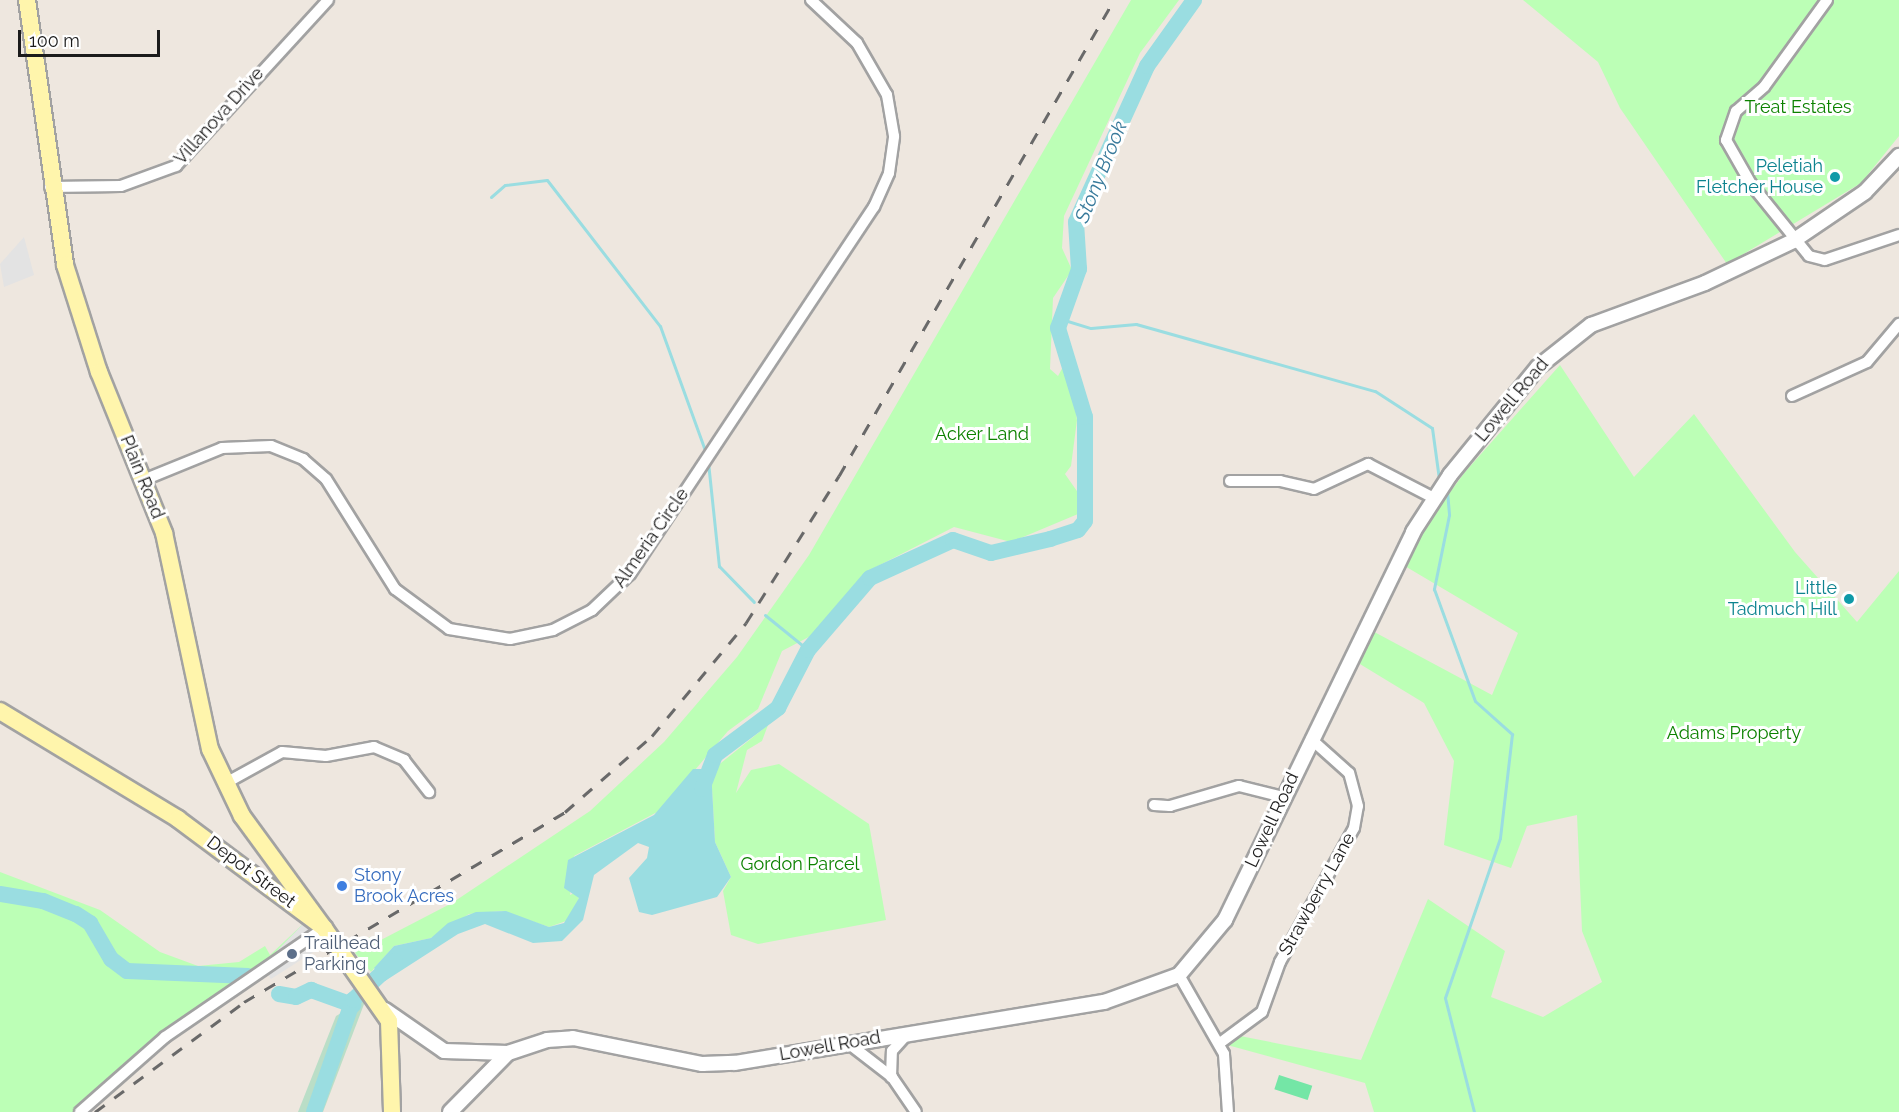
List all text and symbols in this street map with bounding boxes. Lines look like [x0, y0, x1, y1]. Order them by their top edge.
scale bar [21, 18, 164, 56]
text: 100 m [29, 30, 80, 51]
street label: Villanova Drive [170, 63, 268, 169]
park label: Treat Estates [1745, 96, 1851, 118]
water label: Stony Brook [1070, 117, 1132, 227]
place label: Peletiah Fletcher House [1696, 156, 1823, 198]
marker: Peletiah Fletcher House [1828, 170, 1842, 184]
street label: Lowell Road [1471, 354, 1553, 446]
park label: Acker Land [935, 423, 1029, 445]
street label: Plain Road [115, 432, 169, 522]
street label: Almeria Circle [609, 484, 693, 592]
place label: Little Tadmuch Hill [1728, 578, 1837, 620]
marker: Little Tadmuch Hill [1842, 592, 1856, 606]
park label: Adams Property [1667, 722, 1801, 744]
street label: Lowell Road [1240, 769, 1304, 871]
street label: Strawberry Lane [1274, 829, 1360, 959]
street label: Depot Street [202, 832, 300, 912]
park label: Gordon Parcel [741, 853, 859, 875]
place label: Stony Brook Acres [354, 865, 455, 908]
marker: Stony Brook Acres [335, 879, 349, 893]
place label: Trailhead Parking [304, 933, 380, 976]
marker: Trailhead Parking [285, 947, 299, 961]
street label: Lowell Road [777, 1026, 883, 1066]

